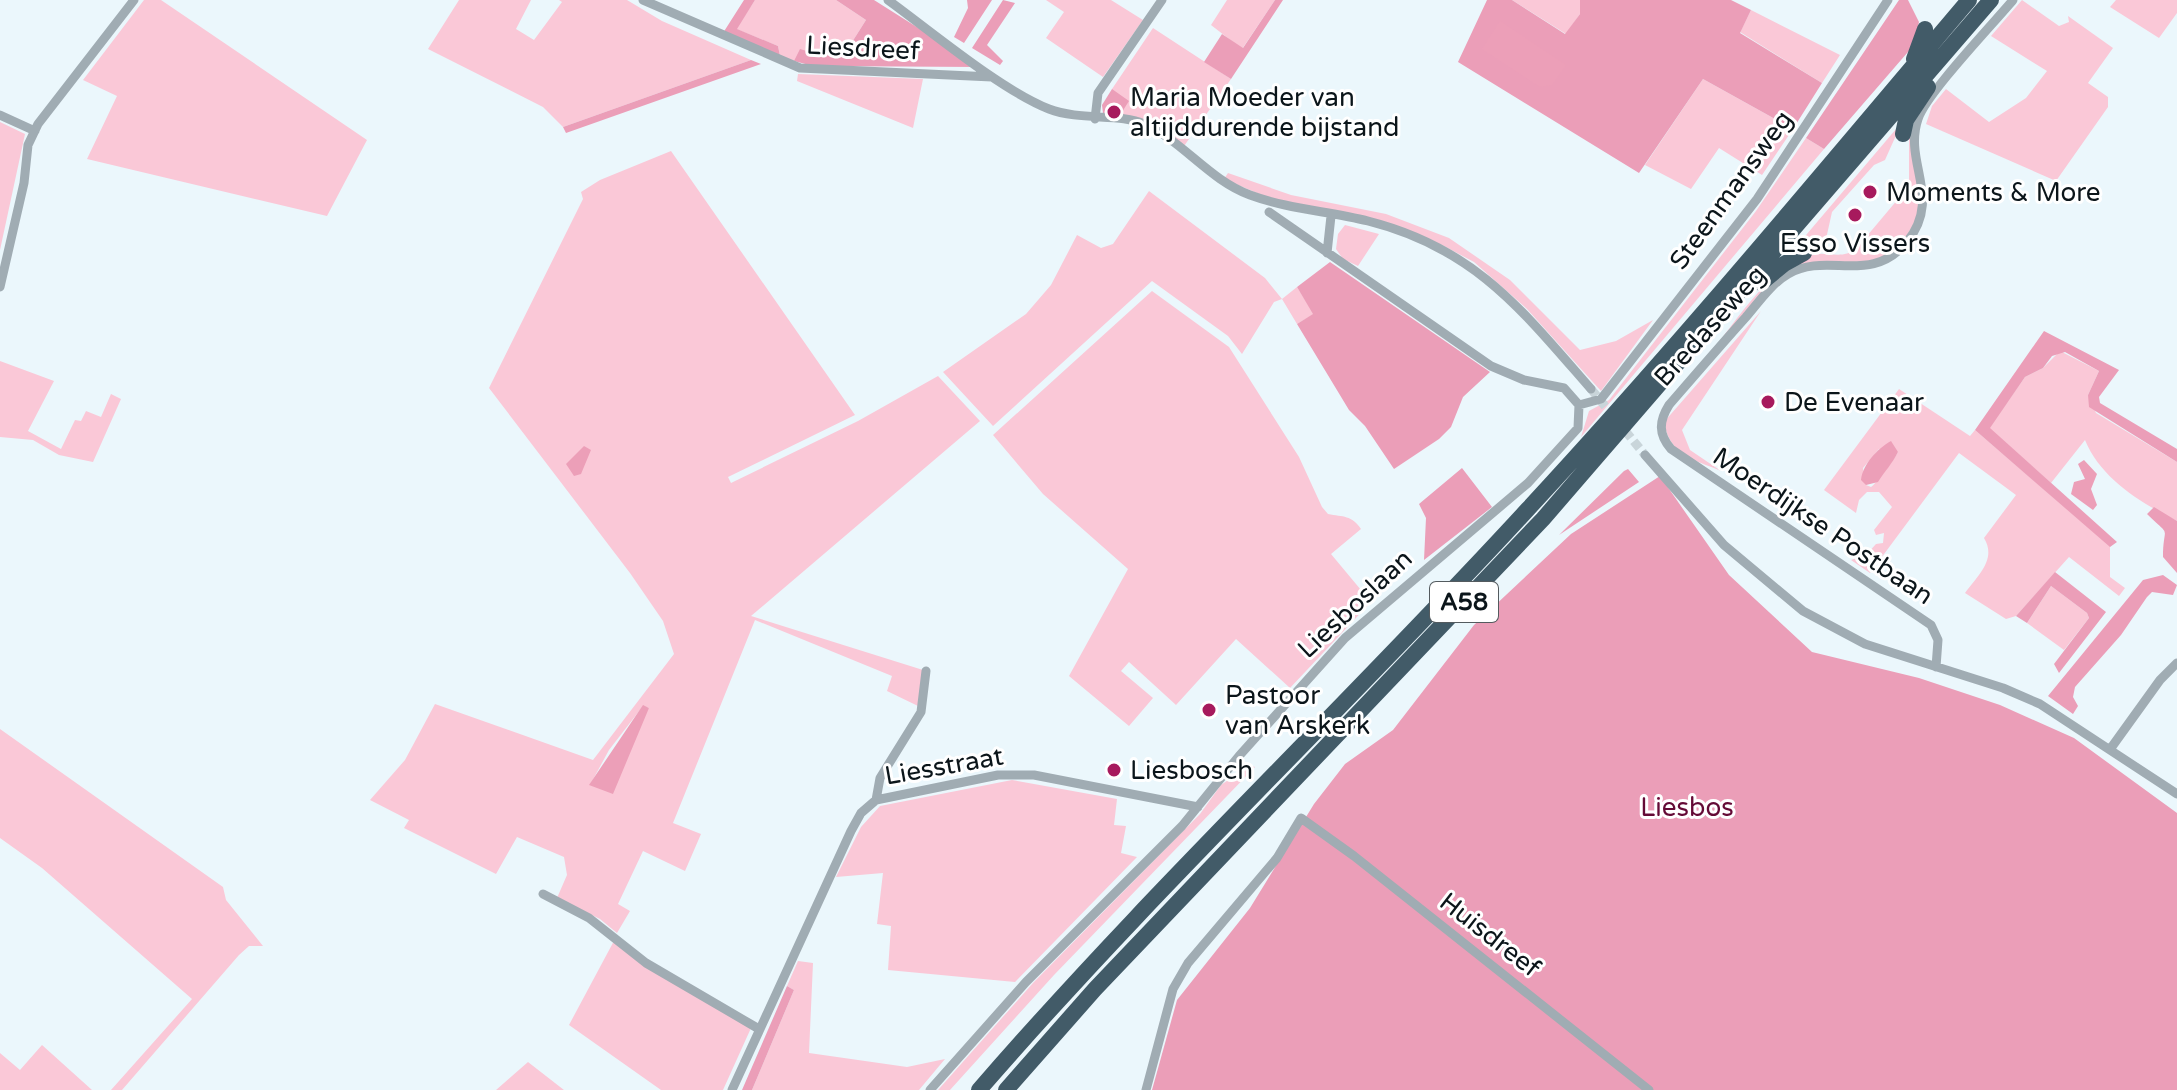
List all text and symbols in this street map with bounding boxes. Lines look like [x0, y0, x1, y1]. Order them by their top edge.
street label: Liesdreef [805, 30, 921, 66]
place label: Maria Moeder van altijddurende bijstand [1130, 82, 1399, 143]
marker: Maria Moeder van altijddurende bijstand [1105, 103, 1123, 121]
street label: Steenmansweg [1663, 105, 1799, 275]
place label: Moments & More [1886, 177, 2100, 208]
marker: Moments & More [1861, 183, 1879, 201]
marker: Esso Vissers [1846, 206, 1864, 224]
place label: Esso Vissers [1780, 228, 1930, 259]
street label: Bredaseweg [1648, 259, 1772, 393]
place label: De Evenaar [1784, 387, 1924, 418]
marker: De Evenaar [1759, 393, 1777, 411]
street label: Moerdijkse Postbaan [1707, 441, 1939, 611]
street label: Liesboslaan [1291, 543, 1419, 665]
road number: A58 [1430, 582, 1498, 622]
place label: Pastoor van Arskerk [1225, 680, 1370, 741]
marker: Pastoor van Arskerk [1200, 701, 1218, 719]
street label: Liesstraat [882, 740, 1006, 792]
place label: Liesbosch [1130, 755, 1253, 786]
marker: Liesbosch [1105, 761, 1123, 779]
park label: Liesbos [1640, 792, 1734, 823]
street label: Huisdreef [1433, 886, 1547, 984]

